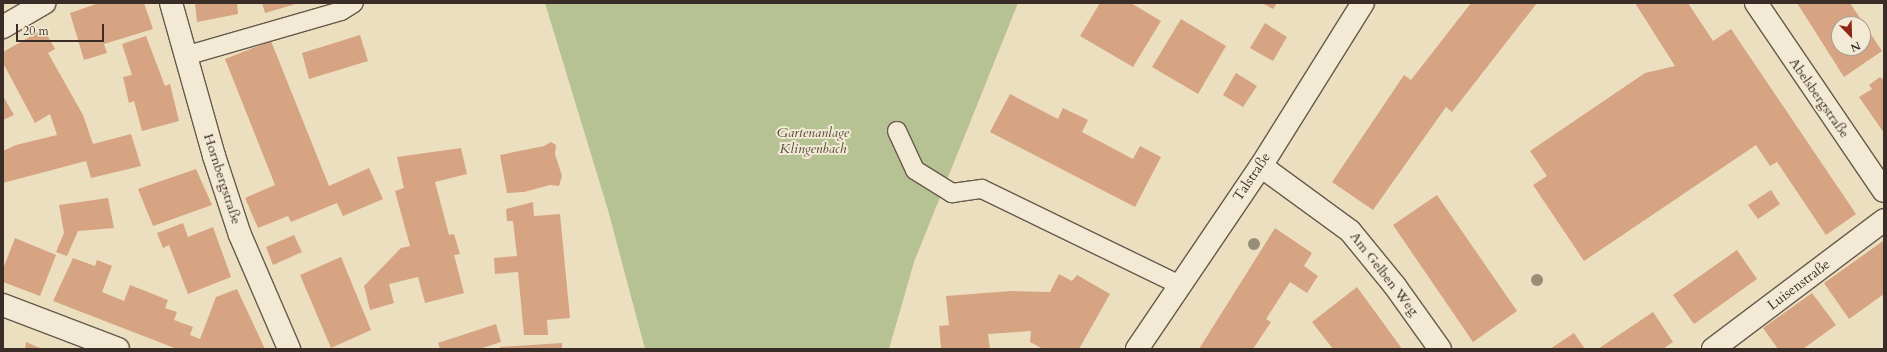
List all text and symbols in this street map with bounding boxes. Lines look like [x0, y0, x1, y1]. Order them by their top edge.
scale bar [18, 16, 106, 42]
north arrow [1831, 16, 1871, 56]
text: 20 m [23, 23, 49, 39]
text: N [1848, 38, 1863, 55]
street label: Abelsbergstraße [1785, 55, 1853, 141]
park label: Gartenanlage Klingenbach [777, 125, 849, 158]
street label: Hornbergstraße [199, 132, 245, 226]
street label: Talstraße [1230, 150, 1274, 204]
street label: Am Gelben Weg [1346, 229, 1422, 319]
street label: Luisenstraße [1764, 256, 1834, 314]

